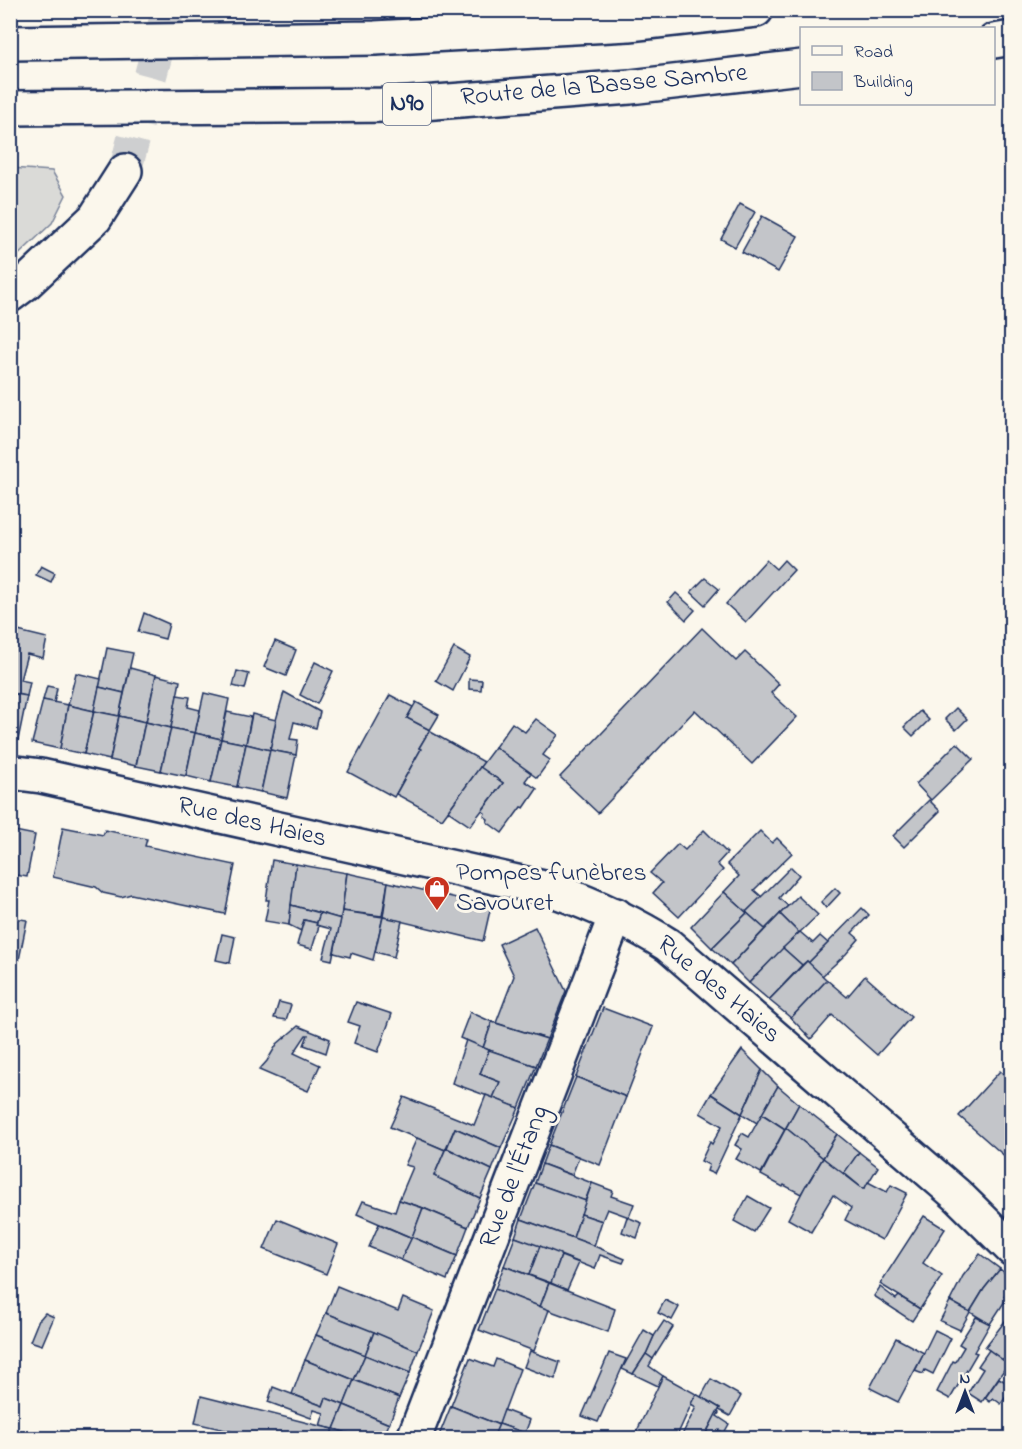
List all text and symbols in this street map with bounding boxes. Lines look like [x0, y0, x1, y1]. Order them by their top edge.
legend [800, 27, 995, 105]
text: Road [854, 40, 893, 66]
street label: Route de la Basse Sambre [459, 55, 749, 117]
text: Building [853, 70, 913, 97]
road number: N90 [383, 83, 431, 125]
street label: Rue des Haies [174, 787, 330, 859]
place label: Pompes funèbres Savouret [456, 855, 647, 923]
shop icon: Pompes funèbres Savouret [422, 874, 452, 912]
street label: Rue des Haies [648, 927, 788, 1053]
street label: Rue de l'Étang [470, 1100, 560, 1254]
north arrow [935, 1362, 995, 1422]
text: N [960, 1367, 971, 1391]

